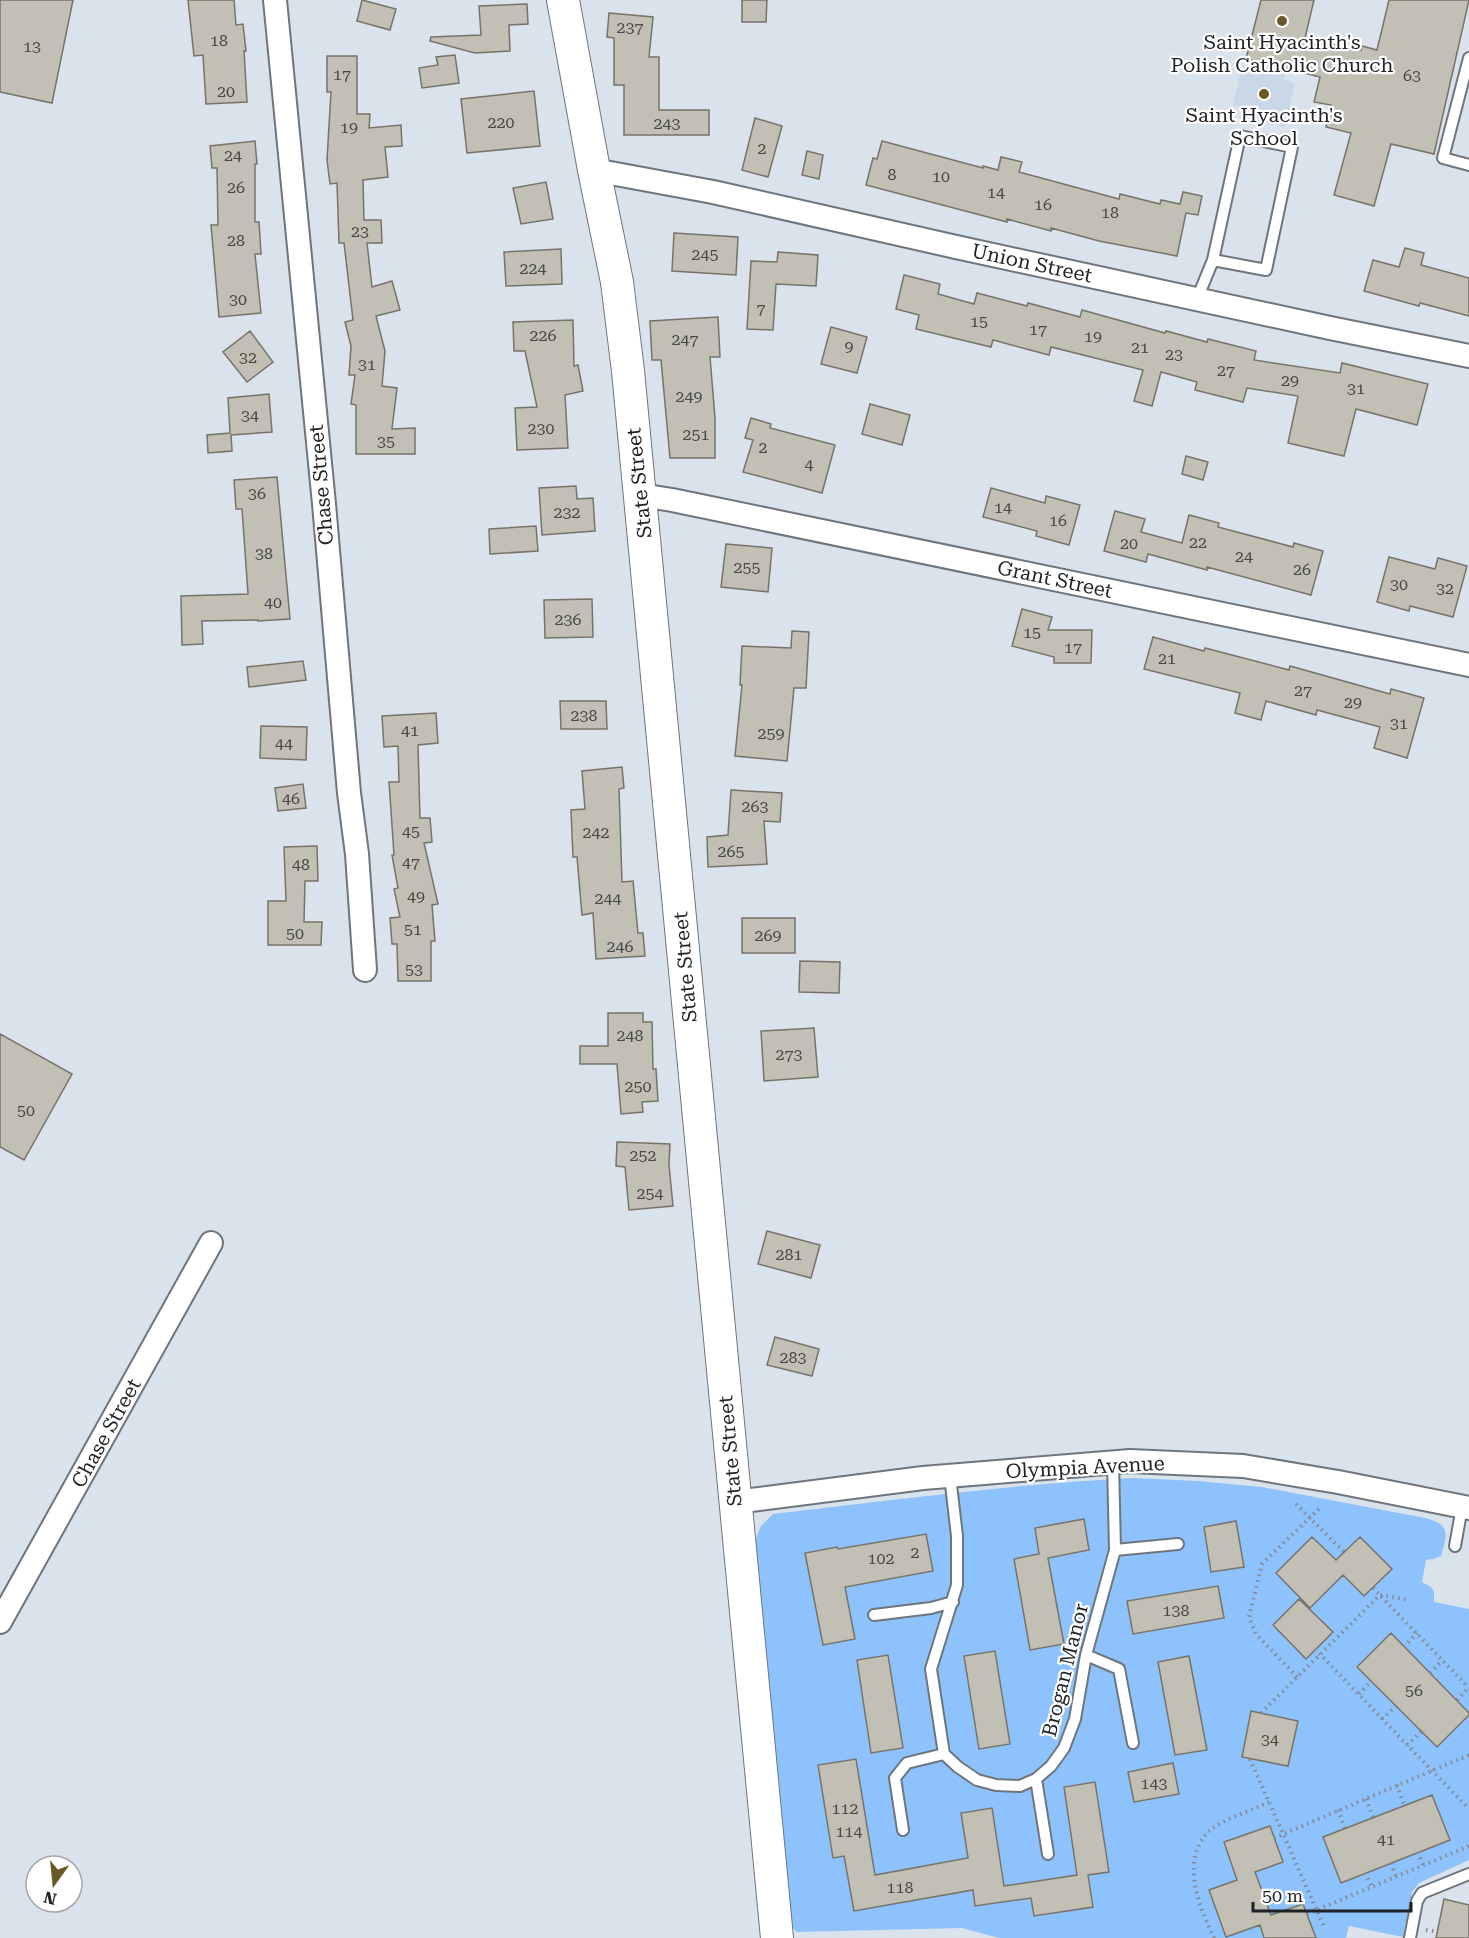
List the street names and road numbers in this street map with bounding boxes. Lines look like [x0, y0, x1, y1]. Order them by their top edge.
street label: Union Street [970, 239, 1095, 288]
street label: Chase Street [304, 423, 338, 546]
street label: State Street [621, 426, 657, 539]
street label: Grant Street [995, 555, 1115, 603]
street label: State Street [668, 910, 702, 1023]
street label: Chase Street [66, 1374, 146, 1492]
street label: State Street [713, 1394, 747, 1507]
street label: Olympia Avenue [1005, 1451, 1165, 1483]
street label: Brogan Manor [1037, 1601, 1093, 1739]

